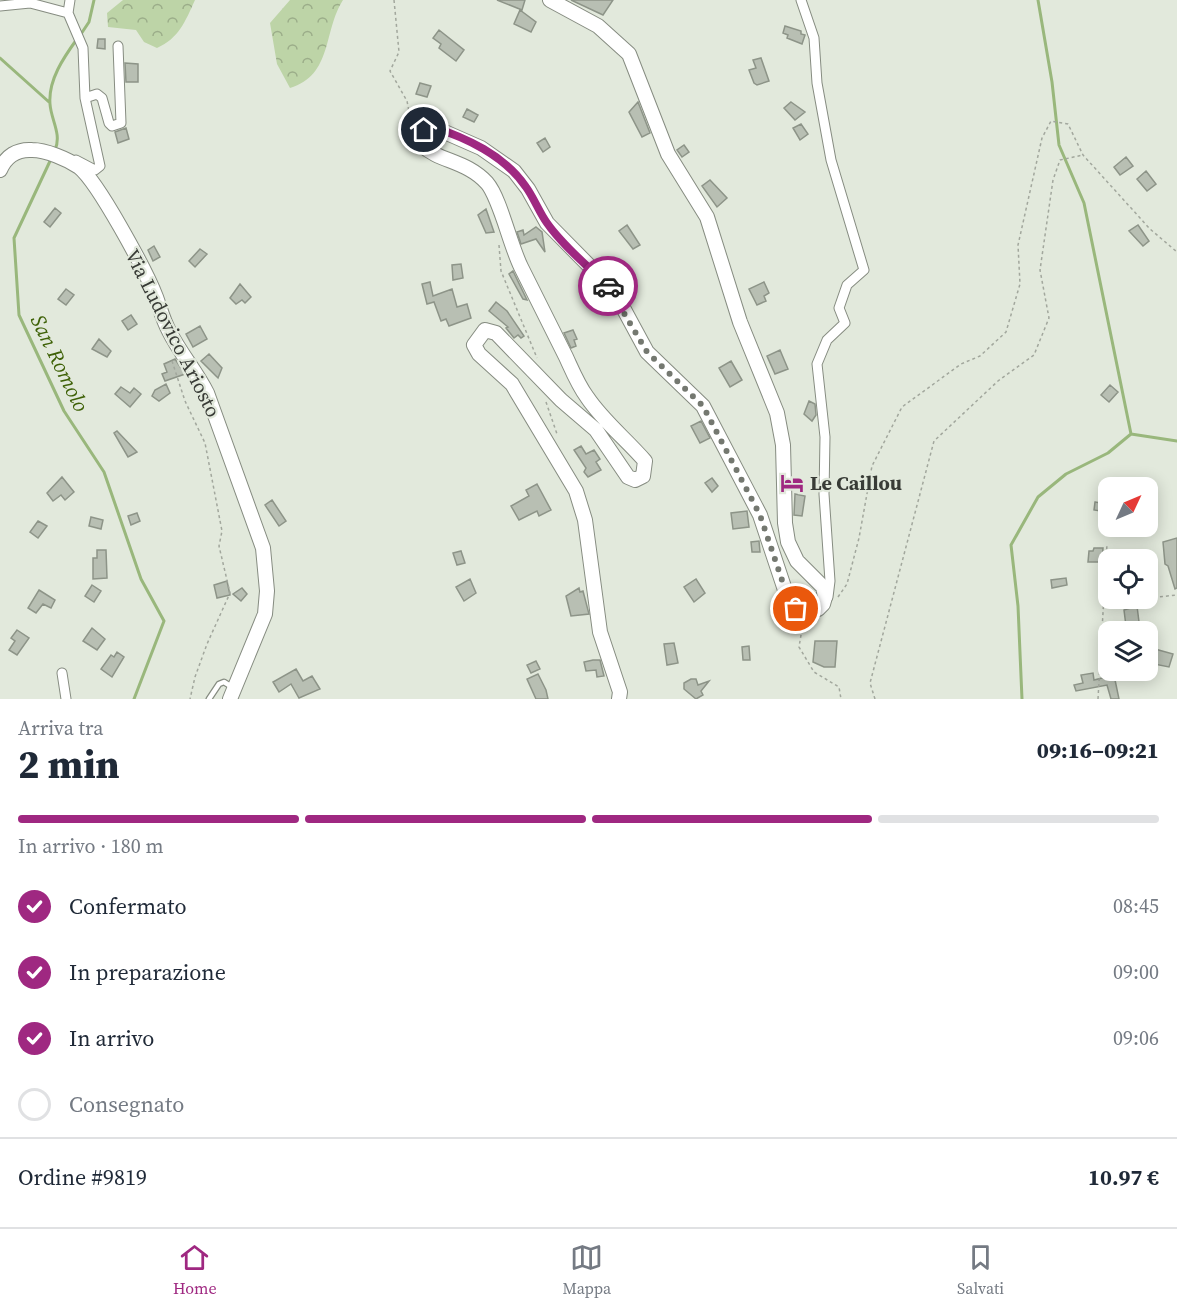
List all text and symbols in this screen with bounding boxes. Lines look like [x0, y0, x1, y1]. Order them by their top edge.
pin [398, 104, 449, 155]
icon: home [407, 113, 440, 146]
street label: Via Ludovico Ariosto [118, 244, 228, 422]
courier [578, 256, 638, 316]
icon: car [592, 270, 625, 303]
water label: San Romolo [24, 309, 96, 417]
place label: Le Caillou [810, 469, 902, 497]
hotel icon: Le Caillou [779, 470, 805, 496]
north arrow [1098, 477, 1158, 537]
map controls [1098, 477, 1158, 681]
button: locate [1098, 549, 1158, 609]
pin [770, 583, 821, 634]
icon: bag [779, 592, 812, 625]
button: layers [1098, 621, 1158, 681]
text: Arriva tra [18, 714, 103, 742]
text: 09:16–09:21 [1037, 735, 1159, 765]
text: 2 min [18, 738, 120, 791]
text: In arrivo · 180 m [18, 832, 164, 860]
icon: check [18, 890, 51, 923]
text: Confermato [69, 891, 187, 921]
text: 08:45 [1113, 892, 1159, 920]
icon: check [18, 956, 51, 989]
text: In preparazione [69, 957, 226, 987]
text: 09:00 [1113, 958, 1159, 986]
icon: check [18, 1022, 51, 1055]
text: In arrivo [69, 1023, 154, 1053]
text: 09:06 [1113, 1024, 1159, 1052]
text: Consegnato [69, 1089, 184, 1119]
text: Ordine #9819 [18, 1162, 147, 1192]
text: 10.97 € [1088, 1162, 1159, 1192]
tab: Home [173, 1241, 217, 1299]
tab: Mappa [563, 1241, 611, 1299]
tab: Salvati [957, 1241, 1004, 1299]

